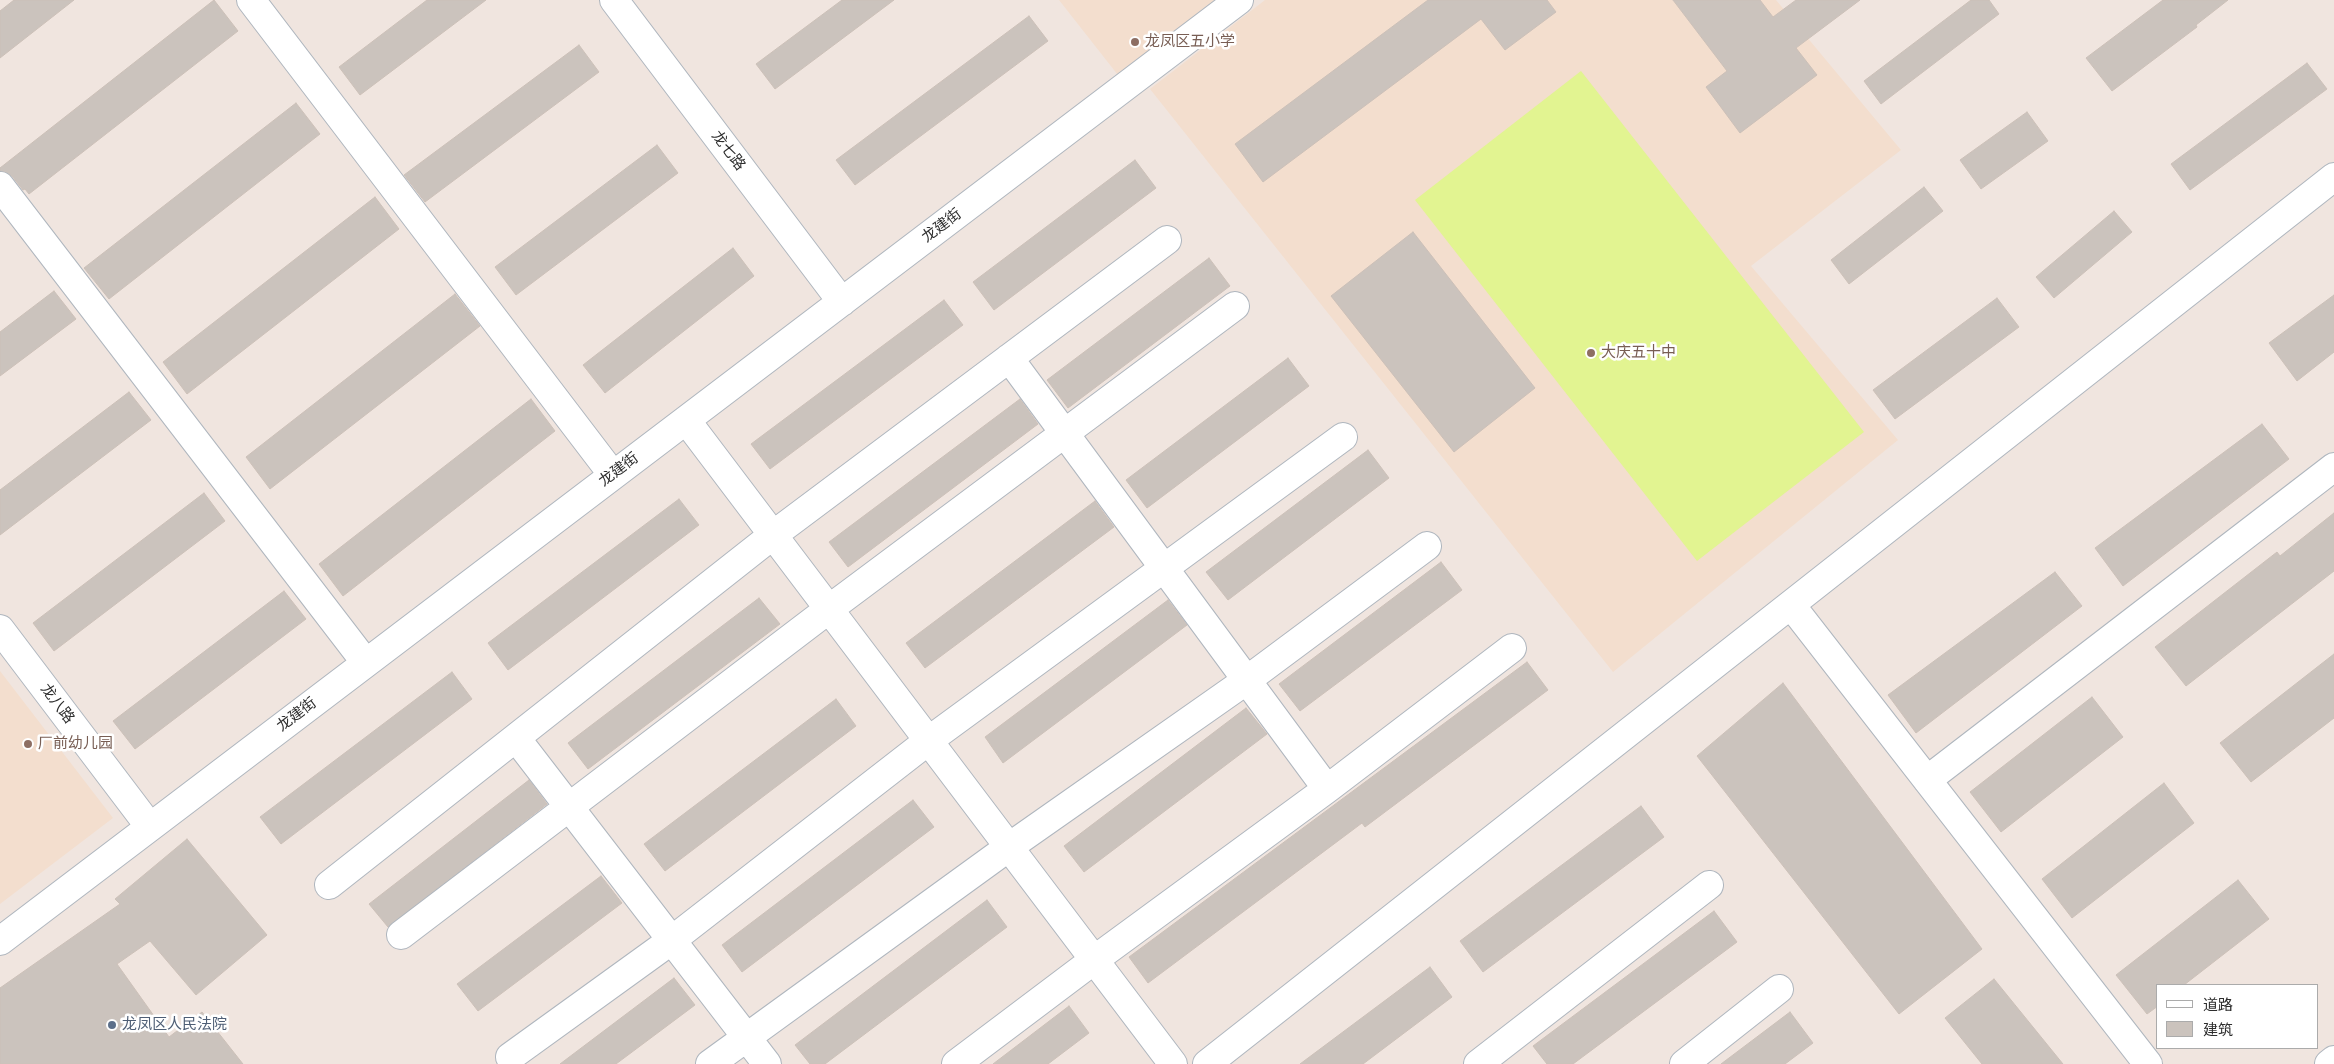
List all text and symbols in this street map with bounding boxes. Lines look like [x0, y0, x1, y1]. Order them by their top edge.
place label: 龙凤区五小学 [1145, 33, 1235, 51]
marker: 龙凤区五小学 [1129, 36, 1141, 48]
street label: 龙七路 [707, 128, 749, 174]
street label: 龙建街 [919, 205, 965, 247]
place label: 大庆五十中 [1601, 344, 1676, 362]
marker: 大庆五十中 [1585, 347, 1597, 359]
street label: 龙建街 [596, 449, 642, 491]
street label: 龙八路 [36, 681, 78, 727]
street label: 龙建街 [274, 694, 320, 736]
place label: 厂前幼儿园 [38, 735, 113, 753]
marker: 厂前幼儿园 [22, 738, 34, 750]
legend [2156, 984, 2319, 1049]
text: 道路 [2203, 996, 2233, 1014]
place label: 龙凤区人民法院 [122, 1016, 227, 1034]
marker: 龙凤区人民法院 [106, 1019, 118, 1031]
text: 建筑 [2203, 1021, 2233, 1039]

